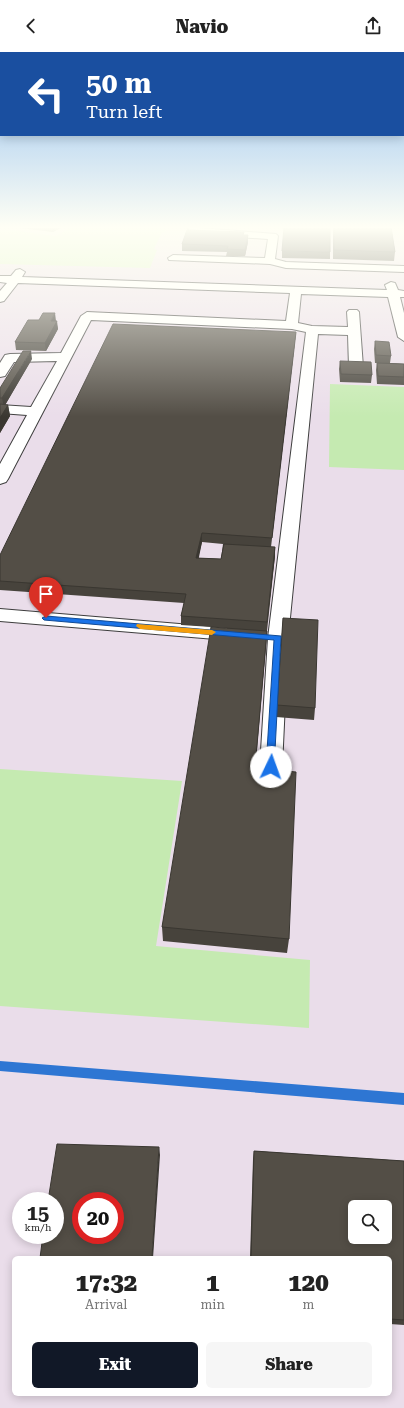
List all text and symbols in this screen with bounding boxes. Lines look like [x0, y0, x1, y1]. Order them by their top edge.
icon: back [20, 15, 42, 37]
icon: share [362, 15, 384, 37]
text: Navio [176, 16, 228, 37]
text: 50 m [86, 67, 151, 100]
icon: left [20, 68, 72, 120]
text: Turn left [86, 101, 162, 122]
pin [29, 577, 63, 618]
icon: arrive [35, 583, 57, 605]
position arrow [250, 746, 292, 788]
speed limit sign: 20 [72, 1192, 124, 1244]
map controls [348, 1200, 392, 1244]
button: search [348, 1200, 392, 1244]
text: 15 [27, 1201, 49, 1225]
text: km/h [25, 1222, 51, 1233]
text: 17:32 [75, 1269, 137, 1297]
text: 1 [206, 1269, 219, 1297]
text: 120 [288, 1269, 329, 1297]
text: Arrival [85, 1297, 127, 1312]
text: min [200, 1297, 225, 1312]
text: m [302, 1297, 314, 1312]
button: Exit [32, 1342, 198, 1388]
button: Share [206, 1342, 372, 1388]

